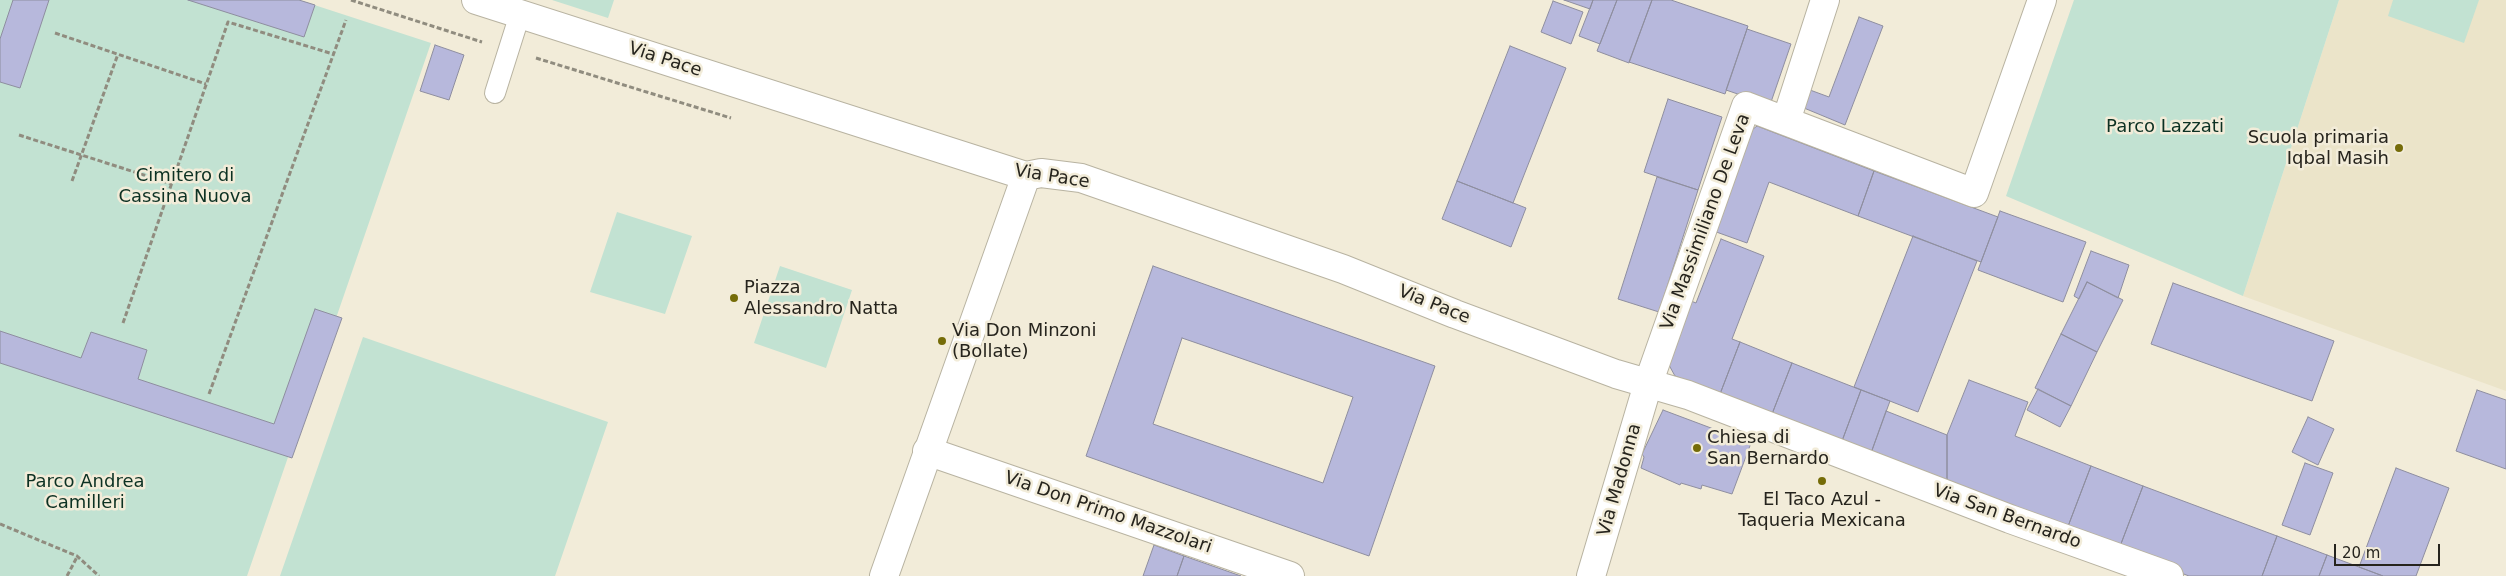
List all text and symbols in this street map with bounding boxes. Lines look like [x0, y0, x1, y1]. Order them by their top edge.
street label: Via Pace [626, 38, 704, 82]
street label: Via Massimiliano De Leva [1657, 111, 1755, 333]
park label: Parco Lazzati [2106, 116, 2224, 138]
place label: Scuola primaria Iqbal Masih [2248, 127, 2389, 170]
marker: Scuola primaria Iqbal Masih [2393, 142, 2405, 154]
street label: Via Pace [1013, 160, 1091, 194]
park label: Cimitero di Cassina Nuova [118, 165, 252, 208]
place label: Piazza Alessandro Natta [744, 277, 898, 320]
street label: Via Pace [1395, 281, 1473, 329]
marker: Piazza Alessandro Natta [728, 292, 740, 304]
place label: Via Don Minzoni (Bollate) [952, 320, 1096, 362]
marker: Via Don Minzoni (Bollate) [936, 335, 948, 347]
street label: Via Madonna [1594, 421, 1646, 539]
place label: Chiesa di San Bernardo [1707, 427, 1829, 469]
marker: Chiesa di San Bernardo [1691, 442, 1703, 454]
street label: Via Don Primo Mazzolari [1002, 467, 1214, 559]
park label: Parco Andrea Camilleri [26, 471, 144, 514]
marker: El Taco Azul - Taqueria Mexicana [1816, 475, 1828, 487]
street label: Via San Bernardo [1930, 480, 2084, 554]
place label: El Taco Azul - Taqueria Mexicana [1738, 489, 1906, 532]
scale bar [2336, 534, 2442, 566]
text: 20 m [2342, 544, 2380, 562]

